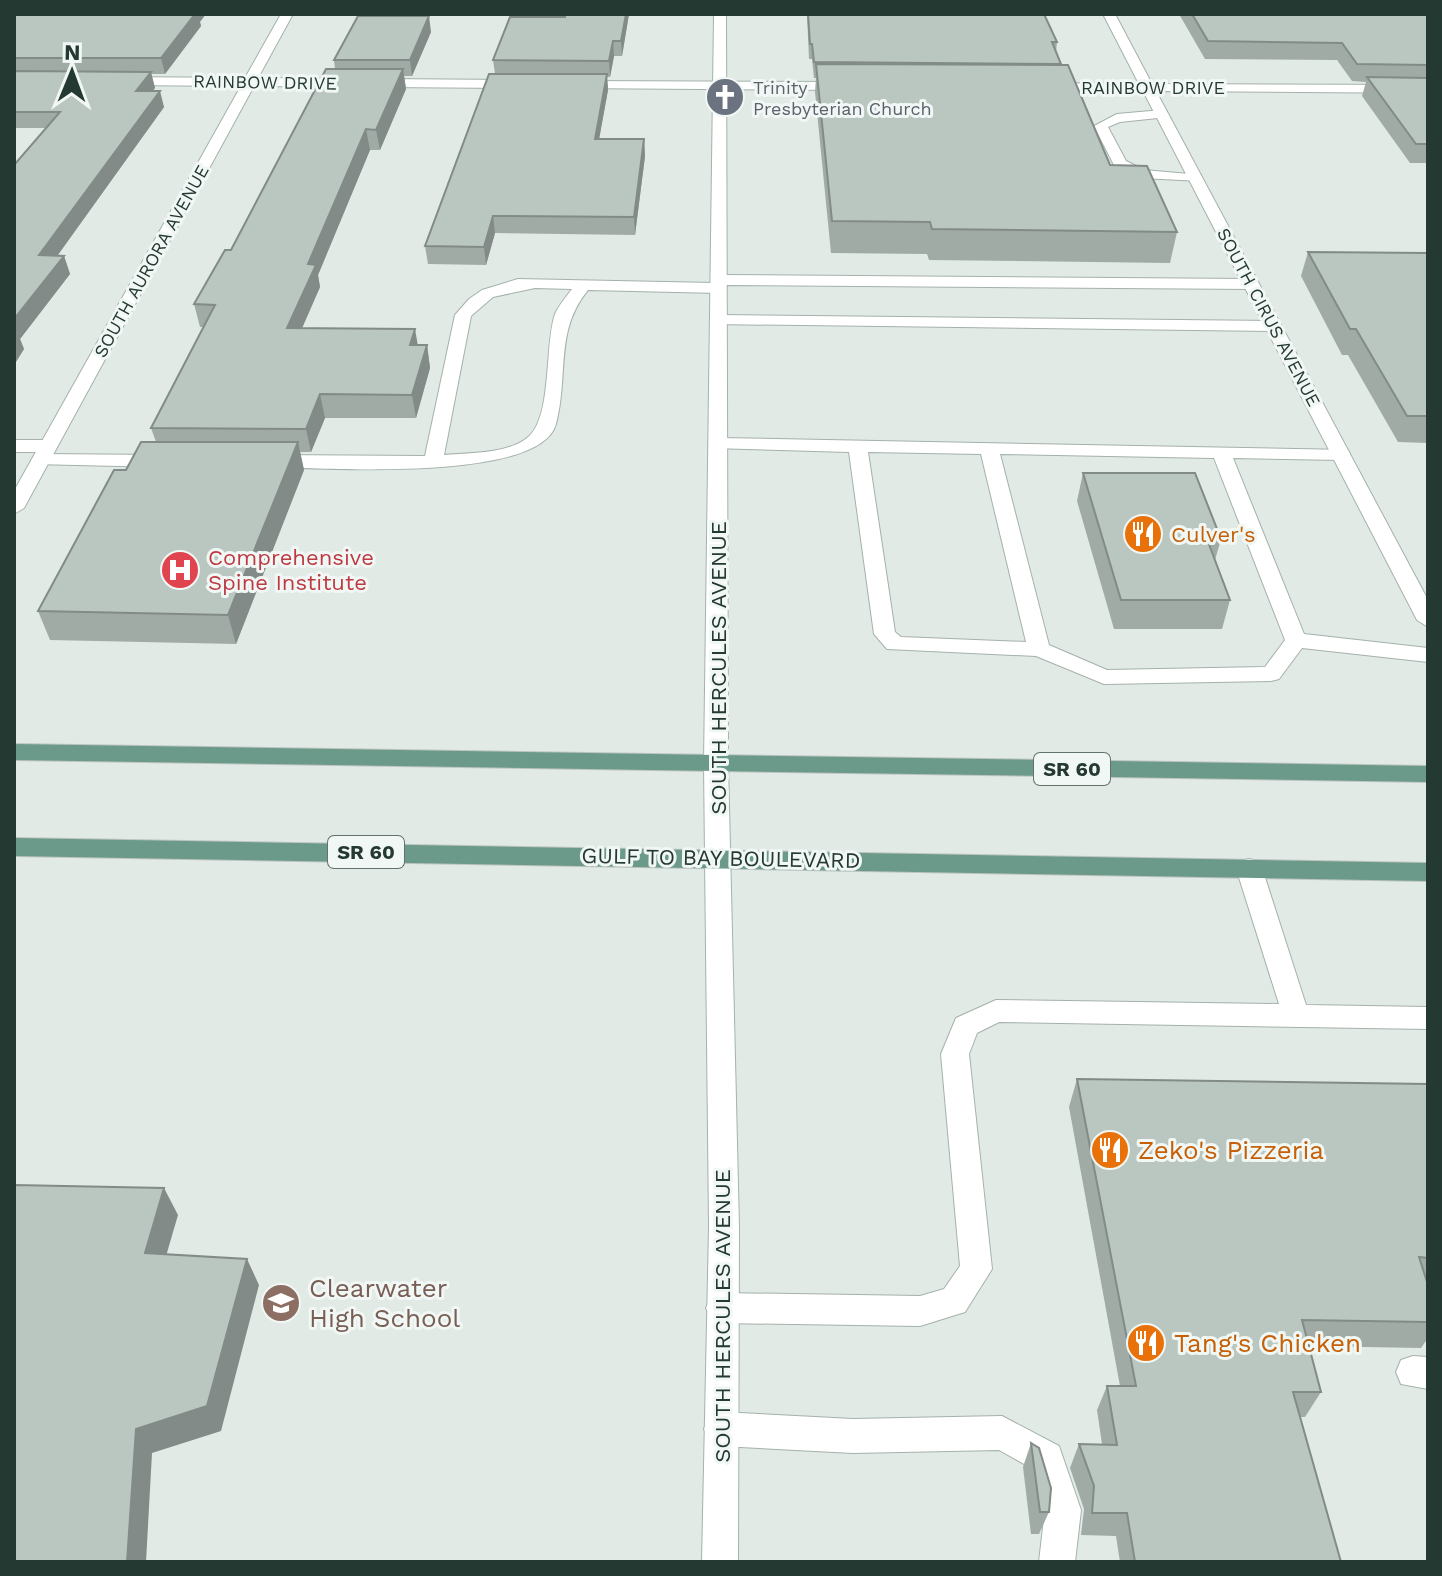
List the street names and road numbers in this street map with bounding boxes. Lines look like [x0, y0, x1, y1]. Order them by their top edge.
street label: RAINBOW DRIVE [193, 70, 337, 94]
street label: RAINBOW DRIVE [1081, 77, 1225, 98]
street label: SOUTH AURORA AVENUE [89, 161, 213, 361]
street label: SOUTH CIRUS AVENUE [1213, 224, 1325, 410]
street label: SOUTH HERCULES AVENUE [706, 521, 731, 815]
road number: SR 60 [1034, 753, 1110, 785]
road number: SR 60 [328, 836, 404, 868]
street label: GULF TO BAY BOULEVARD [581, 843, 861, 873]
street label: SOUTH HERCULES AVENUE [710, 1169, 735, 1463]

